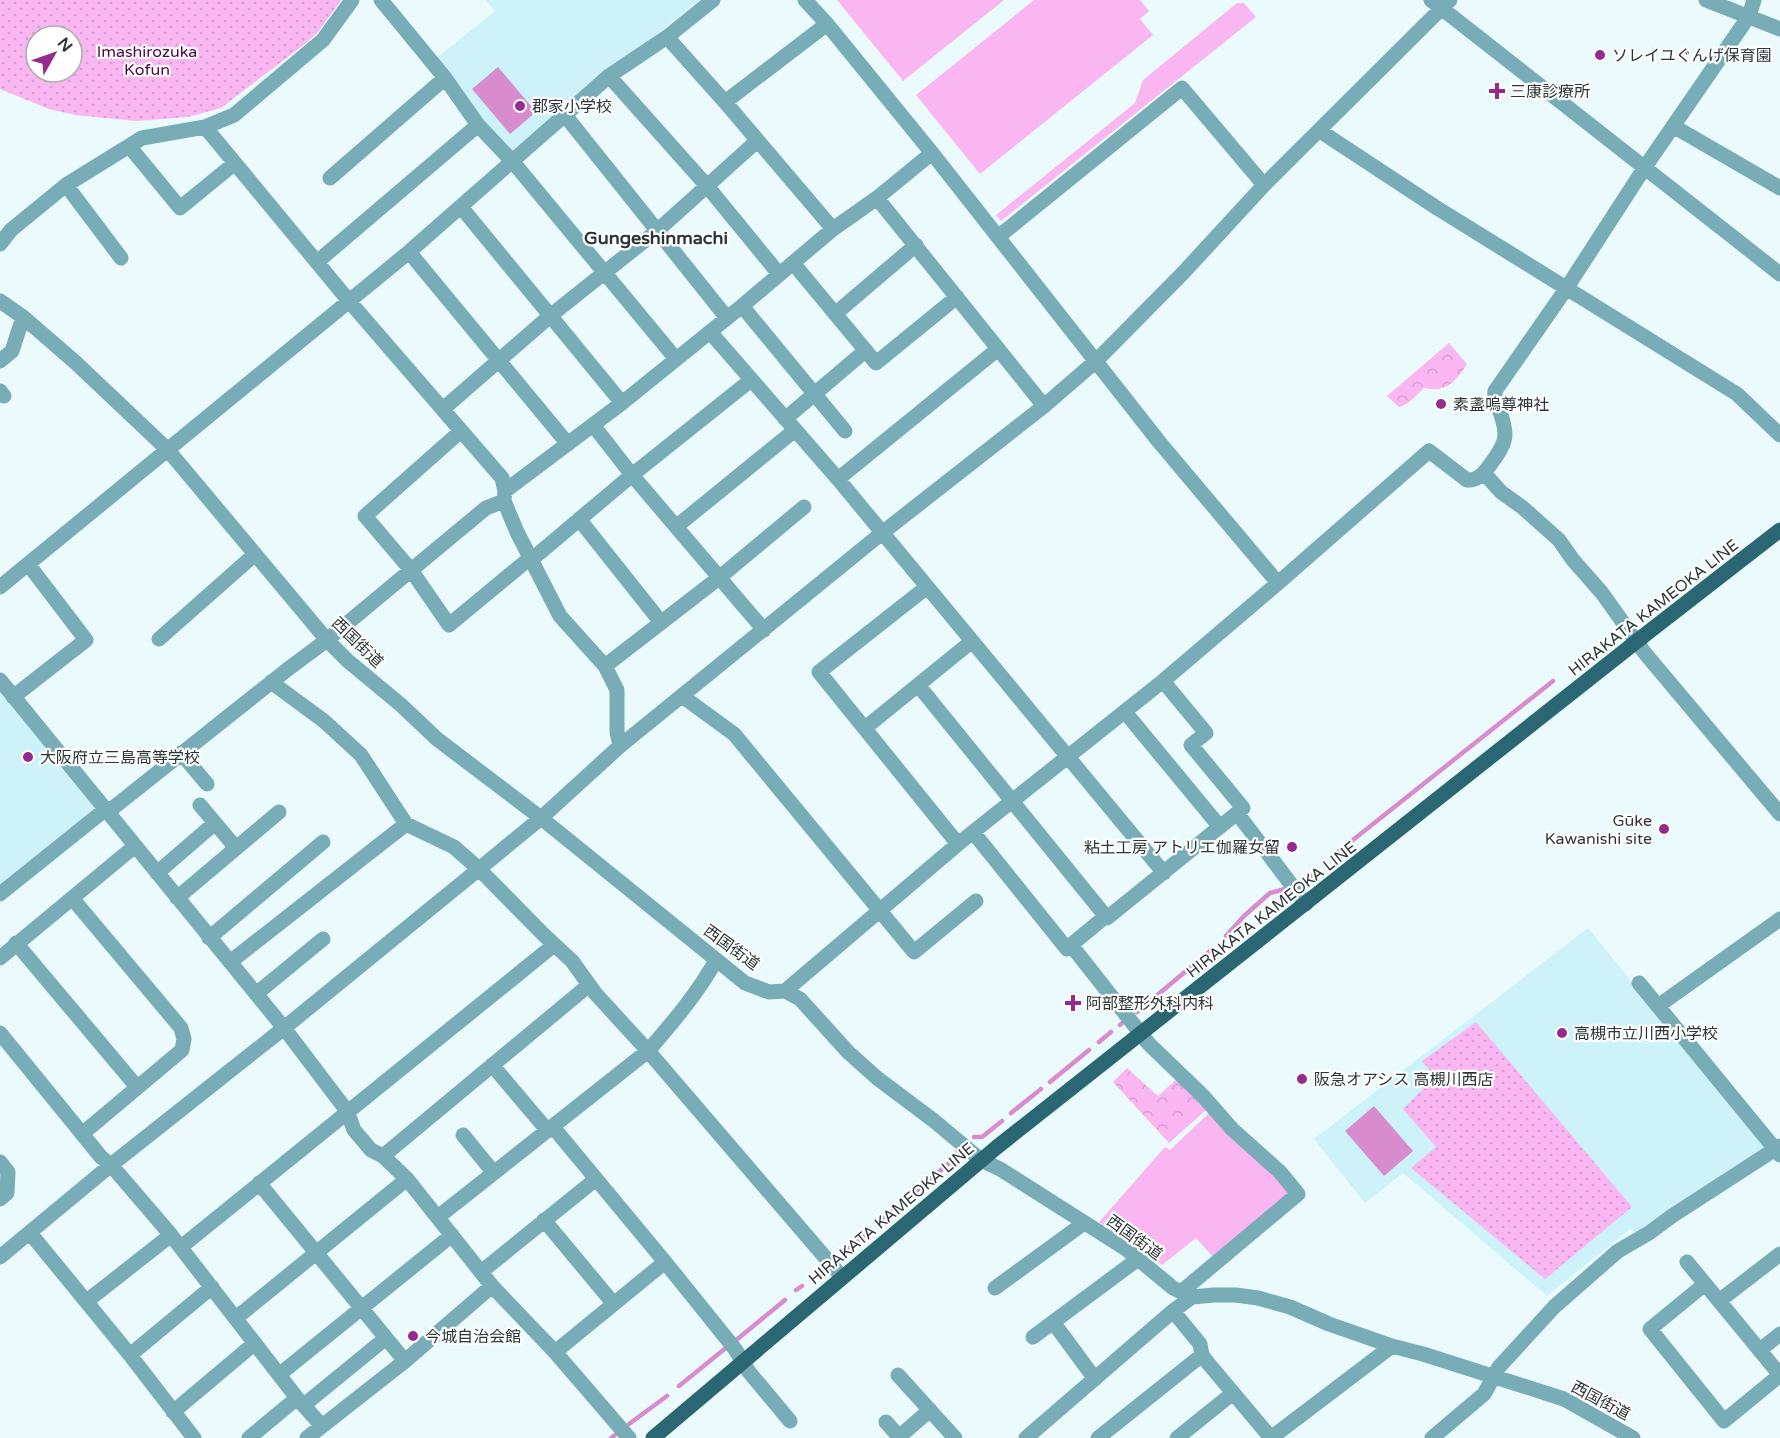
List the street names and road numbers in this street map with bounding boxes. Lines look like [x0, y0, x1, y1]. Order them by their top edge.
street label: HIRAKATA KAMEOKA LINE [1565, 535, 1743, 680]
street label: 西国街道 [327, 613, 387, 672]
street label: HIRAKATA KAMEOKA LINE [1183, 837, 1361, 982]
street label: 西国街道 [700, 921, 763, 975]
street label: HIRAKATA KAMEOKA LINE [805, 1138, 979, 1289]
street label: 西国街道 [1103, 1211, 1166, 1265]
street label: 西国街道 [1568, 1377, 1633, 1425]

